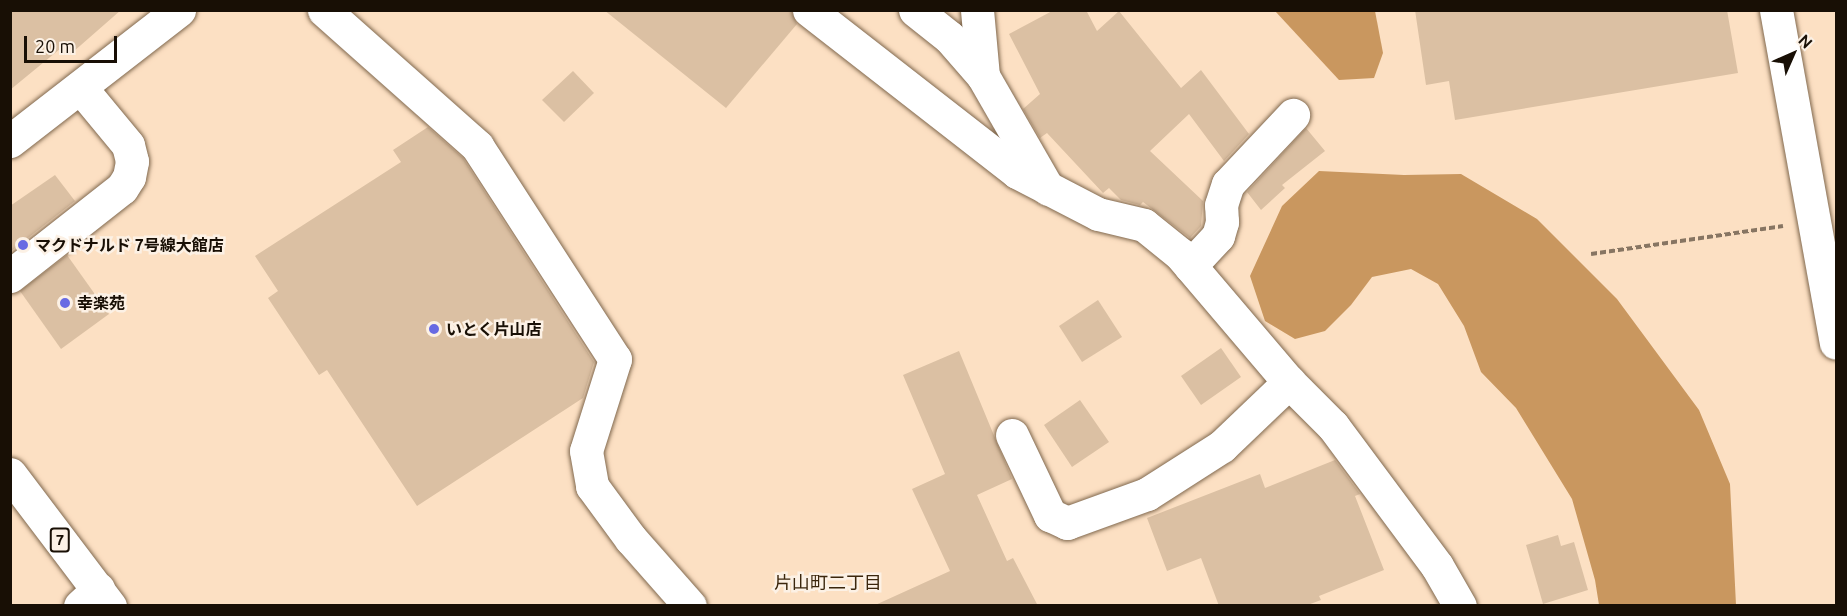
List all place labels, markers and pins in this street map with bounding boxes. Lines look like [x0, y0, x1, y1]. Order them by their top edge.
place label: マクドナルド 7号線大館店 [35, 235, 224, 255]
marker: マクドナルド 7号線大館店 [16, 238, 30, 252]
place label: 幸楽苑 [77, 293, 125, 313]
marker: 幸楽苑 [58, 296, 72, 310]
place label: いとく片山店 [446, 319, 542, 339]
marker: いとく片山店 [427, 322, 441, 336]

